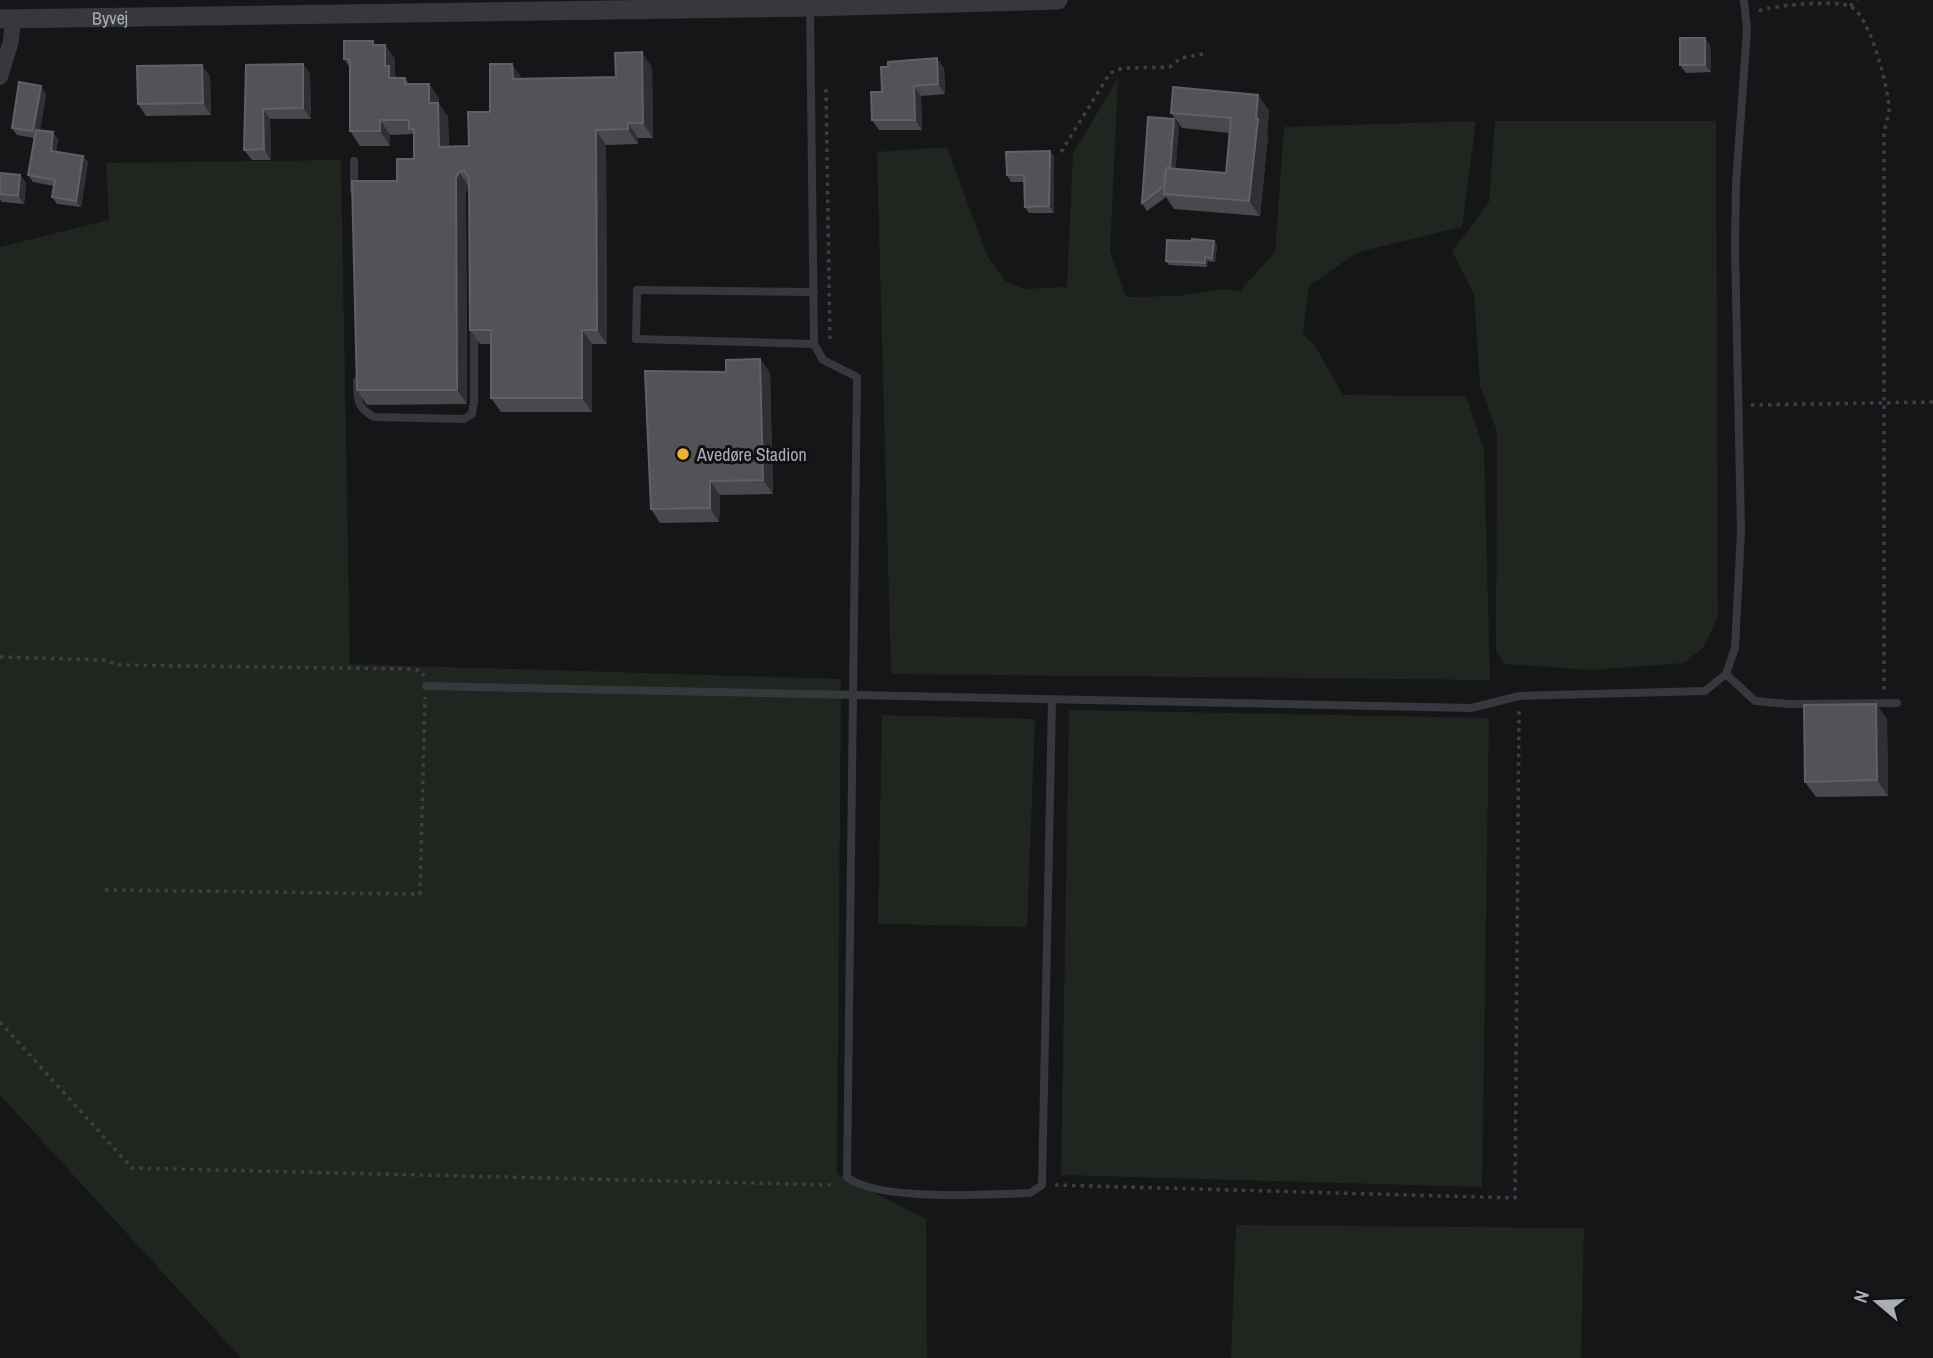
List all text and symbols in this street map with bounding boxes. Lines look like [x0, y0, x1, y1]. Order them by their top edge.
street label: Byvej [92, 5, 128, 30]
place label: Avedøre Stadion [696, 442, 807, 467]
marker: Avedøre Stadion [675, 446, 691, 462]
north arrow [1842, 1267, 1912, 1337]
text: N [1847, 1287, 1875, 1306]

